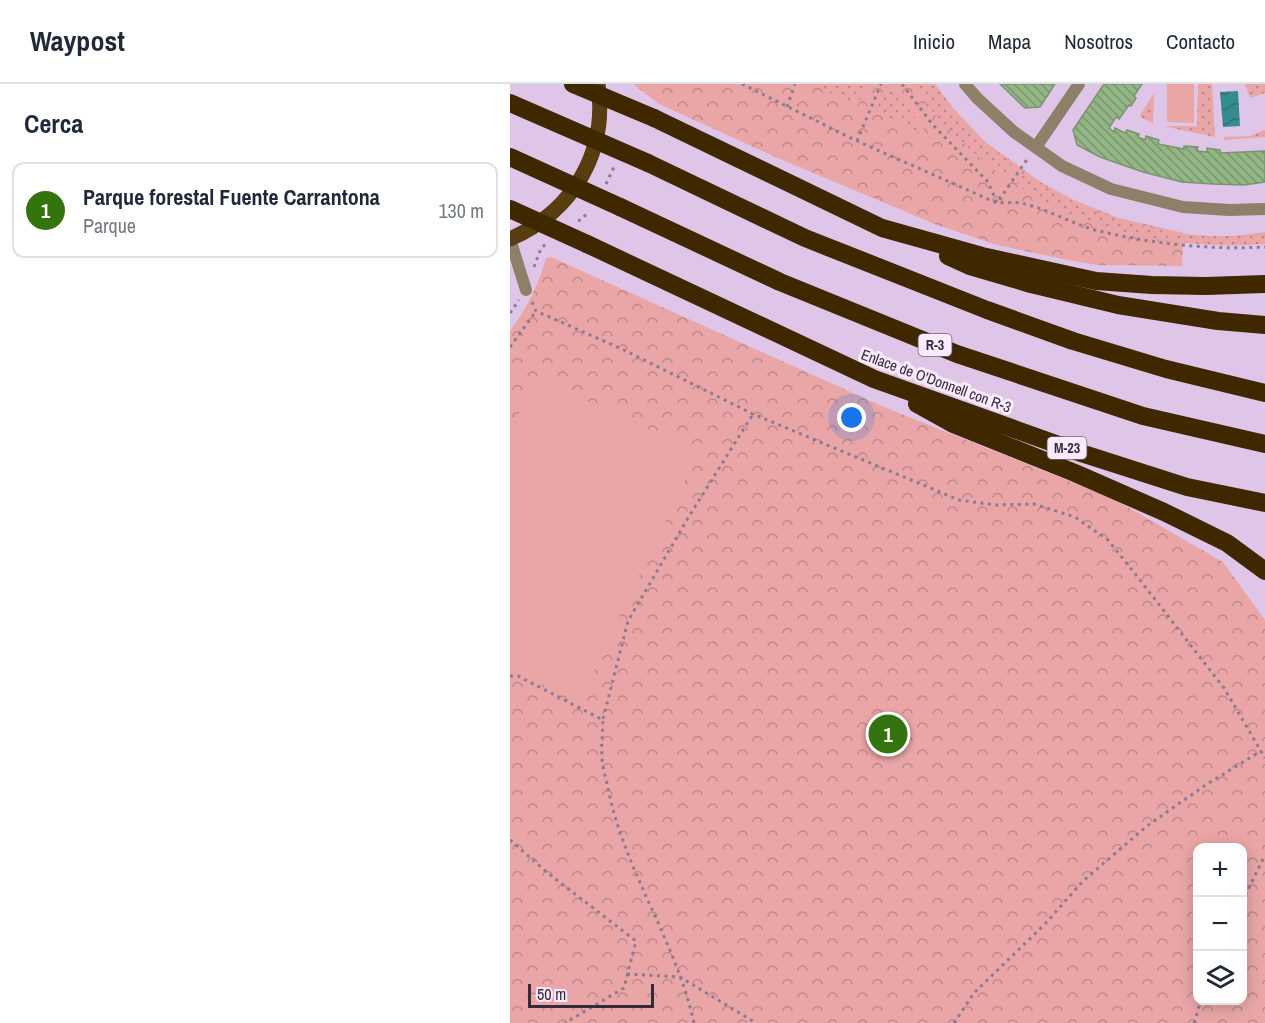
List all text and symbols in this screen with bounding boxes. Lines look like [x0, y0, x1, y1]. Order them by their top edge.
text: Waypost [30, 22, 125, 60]
text: Inicio [913, 27, 955, 56]
text: Mapa [988, 27, 1031, 56]
text: Nosotros [1064, 27, 1133, 56]
text: Contacto [1166, 27, 1235, 56]
text: Cerca [24, 106, 83, 141]
text: Parque forestal Fuente Carrantona [83, 182, 380, 212]
text: 1 [41, 197, 50, 224]
text: 130 m [438, 197, 484, 224]
text: Parque [83, 212, 136, 239]
road number: R-3 [918, 334, 952, 356]
street label: Enlace de O'Donnell con R-3 [858, 344, 1014, 418]
your location [837, 403, 866, 432]
road number: M-23 [1048, 437, 1086, 459]
pin: 1 [868, 712, 908, 756]
map controls [1193, 843, 1247, 1005]
button: + [1193, 843, 1247, 897]
button: − [1193, 897, 1247, 951]
button: layers [1193, 951, 1247, 1005]
scale bar [528, 981, 654, 1008]
text: 50 m [537, 983, 566, 1005]

